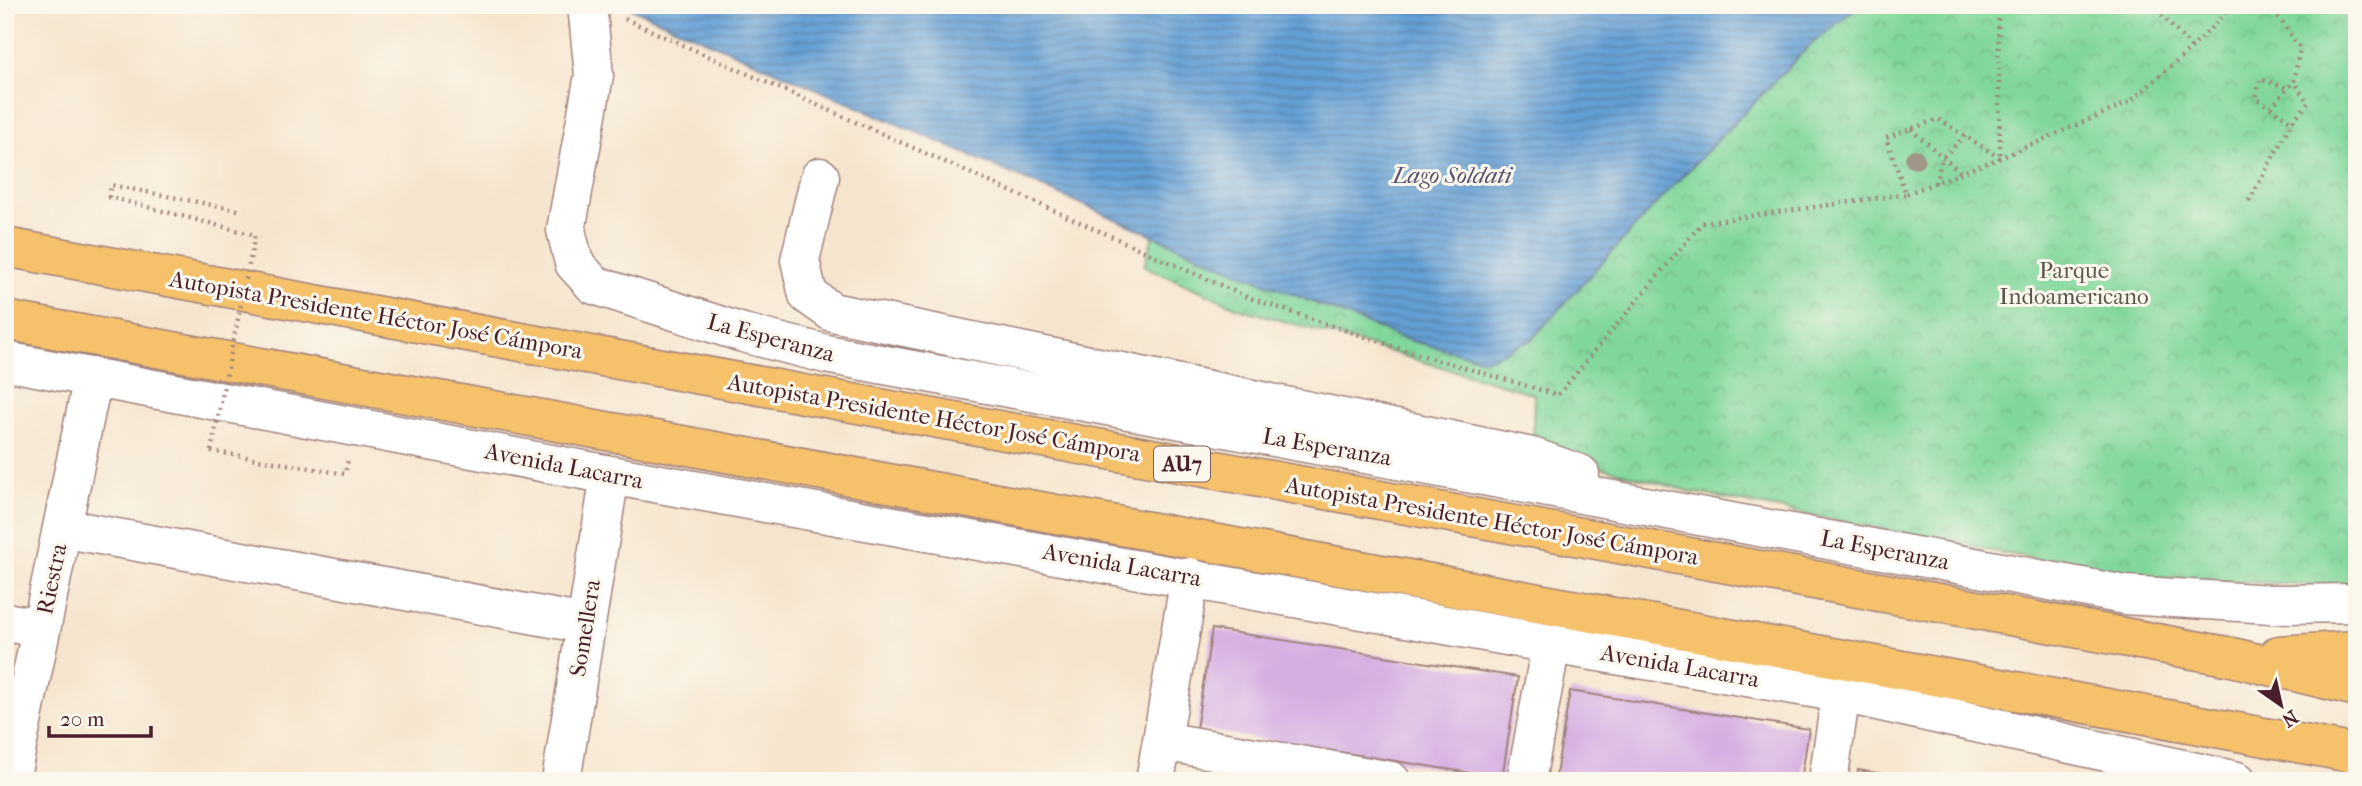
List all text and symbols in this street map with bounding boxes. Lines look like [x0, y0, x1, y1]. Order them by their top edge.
water label: Lago Soldati [1390, 161, 1514, 189]
park label: Parque Indoamericano [1999, 257, 2149, 310]
street label: Autopista Presidente Héctor José Cámpora [166, 265, 585, 365]
street label: La Esperanza [704, 308, 838, 368]
street label: Autopista Presidente Héctor José Cámpora [724, 368, 1143, 468]
street label: La Esperanza [1260, 422, 1394, 472]
street label: Avenida Lacarra [482, 437, 646, 495]
road number: AU7 [1154, 447, 1210, 482]
street label: Autopista Presidente Héctor José Cámpora [1282, 471, 1701, 571]
street label: La Esperanza [1818, 524, 1952, 576]
street label: Avenida Lacarra [1040, 538, 1204, 592]
street label: Riestra [31, 541, 73, 617]
street label: Somellera [564, 577, 606, 679]
street label: Avenida Lacarra [1598, 639, 1762, 693]
north arrow [2246, 670, 2316, 740]
scale bar [49, 695, 150, 739]
text: N [2277, 705, 2302, 732]
text: 20 m [60, 707, 105, 731]

